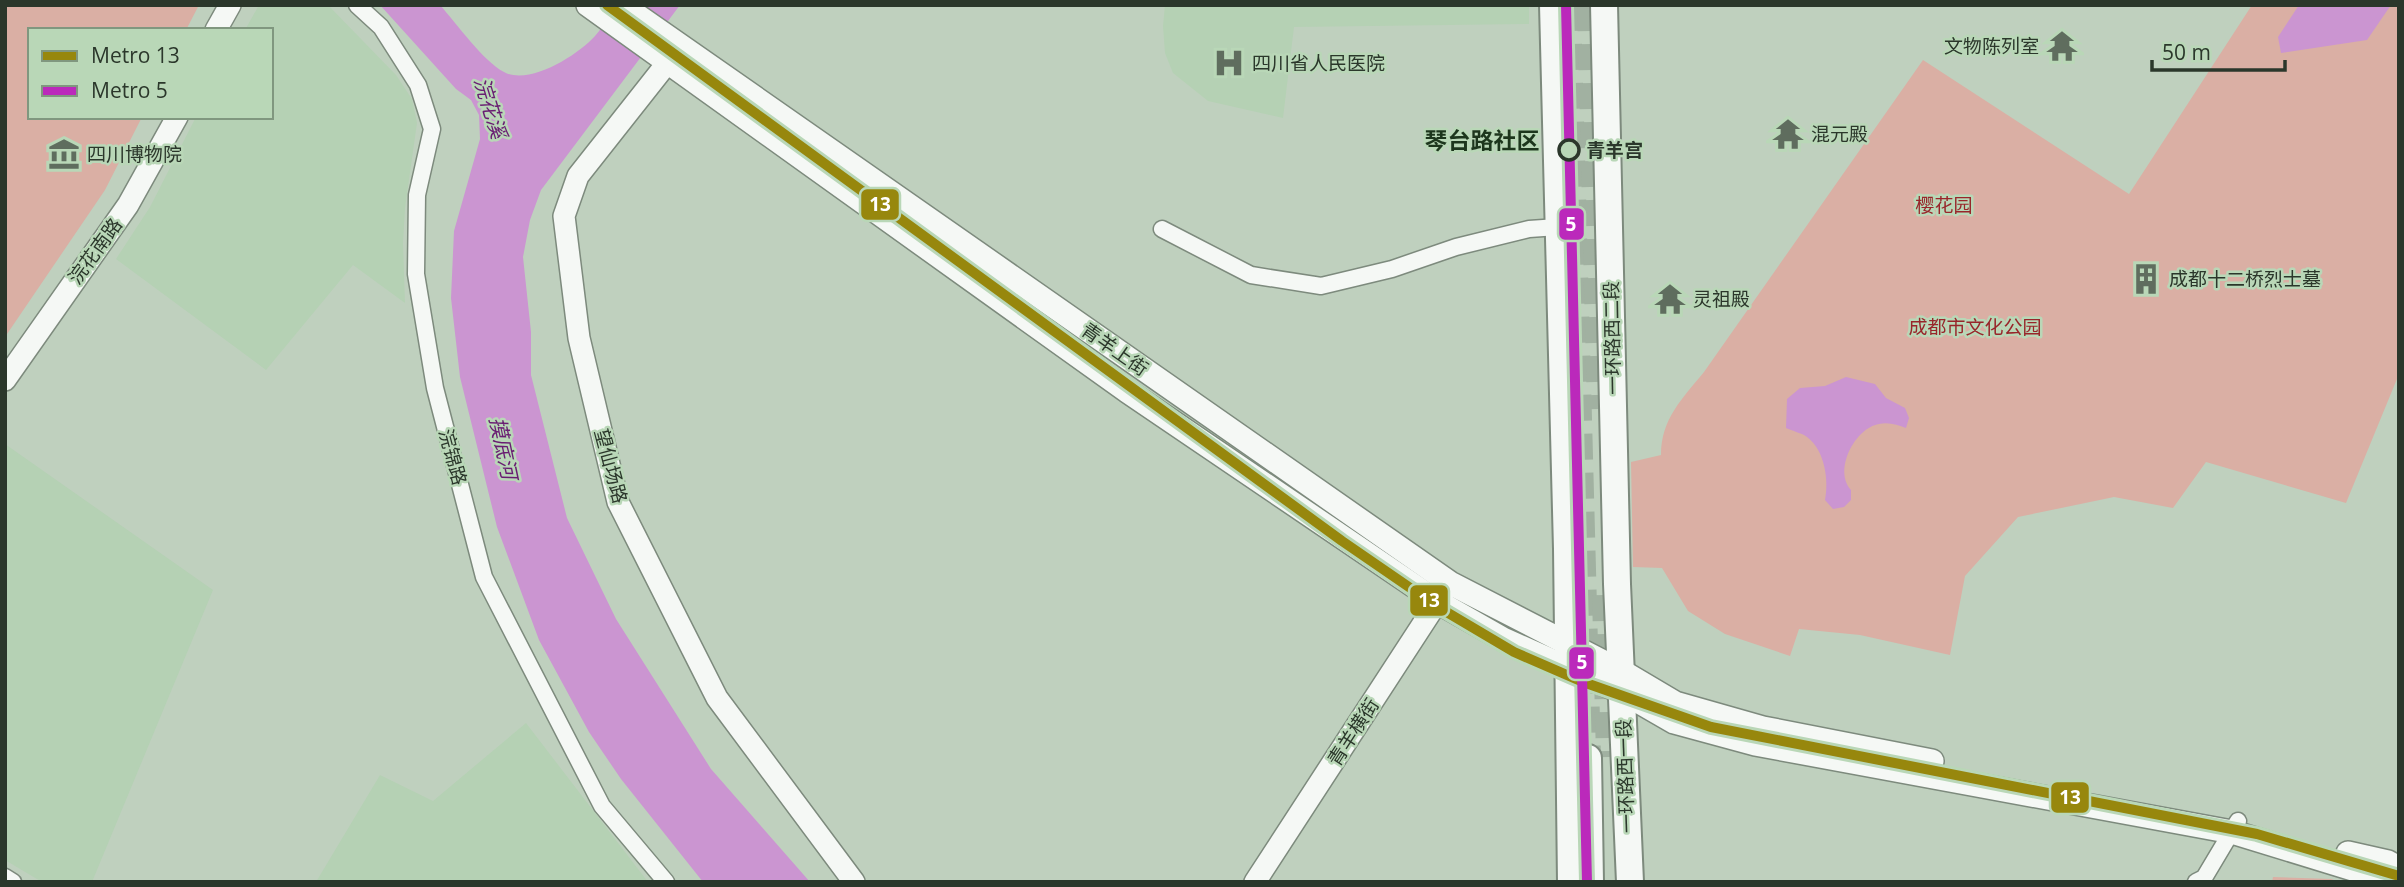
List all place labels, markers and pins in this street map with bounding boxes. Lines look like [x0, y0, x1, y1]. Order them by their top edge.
temple icon: 文物陈列室 [2045, 29, 2079, 63]
place label: 文物陈列室 [1944, 33, 2039, 59]
hospital icon: 四川省人民医院 [1212, 46, 1246, 80]
place label: 四川省人民医院 [1252, 50, 1385, 76]
temple icon: 混元殿 [1771, 117, 1805, 151]
place label: 混元殿 [1811, 121, 1868, 147]
museum icon: 四川博物院 [47, 137, 81, 171]
place label: 青羊宫 [1586, 137, 1643, 163]
marker: 青羊宫 [1558, 139, 1580, 161]
place label: 四川博物院 [87, 141, 182, 167]
building icon: 成都十二桥烈士墓 [2129, 262, 2163, 296]
place label: 成都十二桥烈士墓 [2169, 266, 2321, 292]
temple icon: 灵祖殿 [1653, 282, 1687, 316]
place label: 灵祖殿 [1693, 286, 1750, 312]

